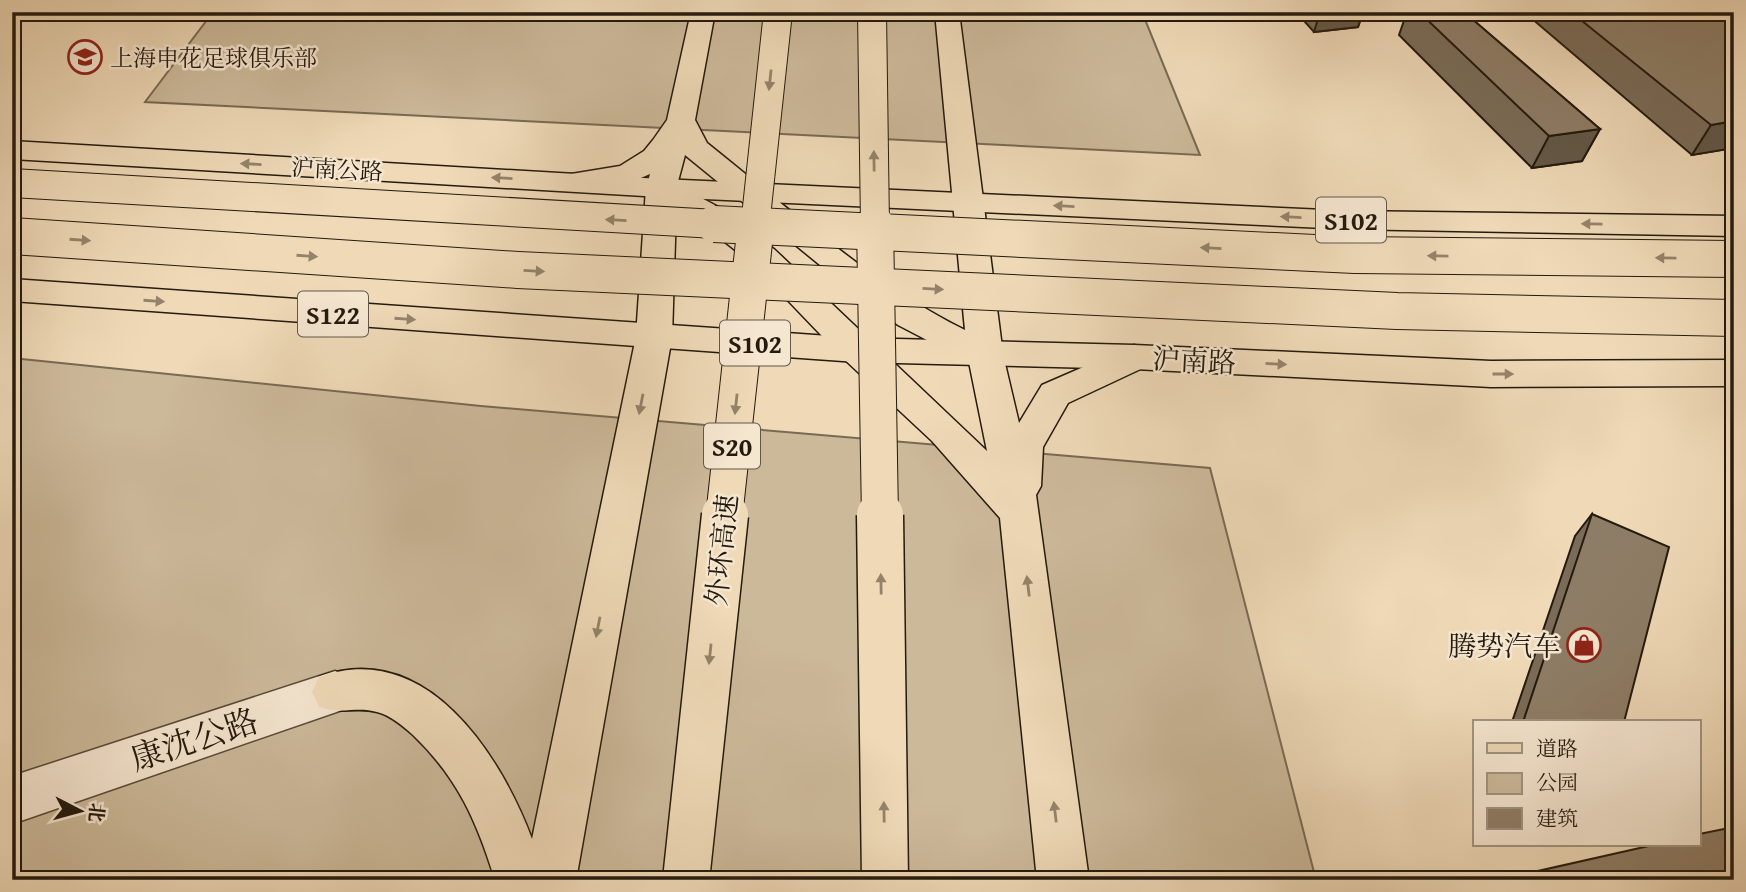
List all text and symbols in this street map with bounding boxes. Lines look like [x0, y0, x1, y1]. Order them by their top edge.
school or university icon: 上海申花足球俱乐部 [66, 38, 104, 76]
place label: 上海申花足球俱乐部 [110, 41, 317, 74]
one-way arrow [765, 69, 776, 91]
one-way arrow [869, 149, 880, 171]
street label: 沪南公路 [290, 150, 384, 188]
one-way arrow [239, 158, 261, 169]
one-way arrow [491, 173, 513, 184]
road number: S102 [1316, 197, 1386, 242]
one-way arrow [1053, 200, 1075, 211]
one-way arrow [1280, 212, 1302, 223]
one-way arrow [605, 214, 627, 225]
one-way arrow [1581, 218, 1603, 230]
one-way arrow [70, 235, 92, 246]
one-way arrow [1199, 243, 1221, 254]
one-way arrow [1427, 250, 1449, 262]
one-way arrow [297, 251, 319, 262]
one-way arrow [1654, 252, 1676, 264]
one-way arrow [524, 266, 546, 277]
one-way arrow [922, 284, 944, 295]
road number: S122 [298, 292, 368, 336]
one-way arrow [143, 296, 165, 307]
one-way arrow [394, 314, 416, 325]
road number: S102 [720, 320, 790, 366]
street label: 沪南路 [1151, 337, 1237, 383]
one-way arrow [1265, 359, 1287, 370]
one-way arrow [1492, 368, 1514, 380]
one-way arrow [635, 393, 646, 415]
one-way arrow [731, 393, 742, 415]
road number: S20 [704, 424, 760, 468]
street label: 外环高速 [695, 492, 747, 608]
one-way arrow [875, 573, 887, 595]
one-way arrow [1023, 575, 1034, 597]
one-way arrow [592, 616, 603, 638]
place label: 腾势汽车 [1448, 625, 1560, 666]
shop icon: 腾势汽车 [1565, 626, 1603, 664]
one-way arrow [704, 644, 715, 666]
street label: 康沈公路 [124, 696, 264, 782]
legend [1473, 720, 1700, 846]
text: 道路 [1536, 733, 1578, 764]
text: 公园 [1536, 767, 1578, 798]
north arrow [46, 776, 116, 846]
one-way arrow [878, 800, 890, 822]
one-way arrow [1049, 801, 1060, 823]
text: 北 [82, 802, 112, 824]
text: 建筑 [1536, 803, 1578, 834]

